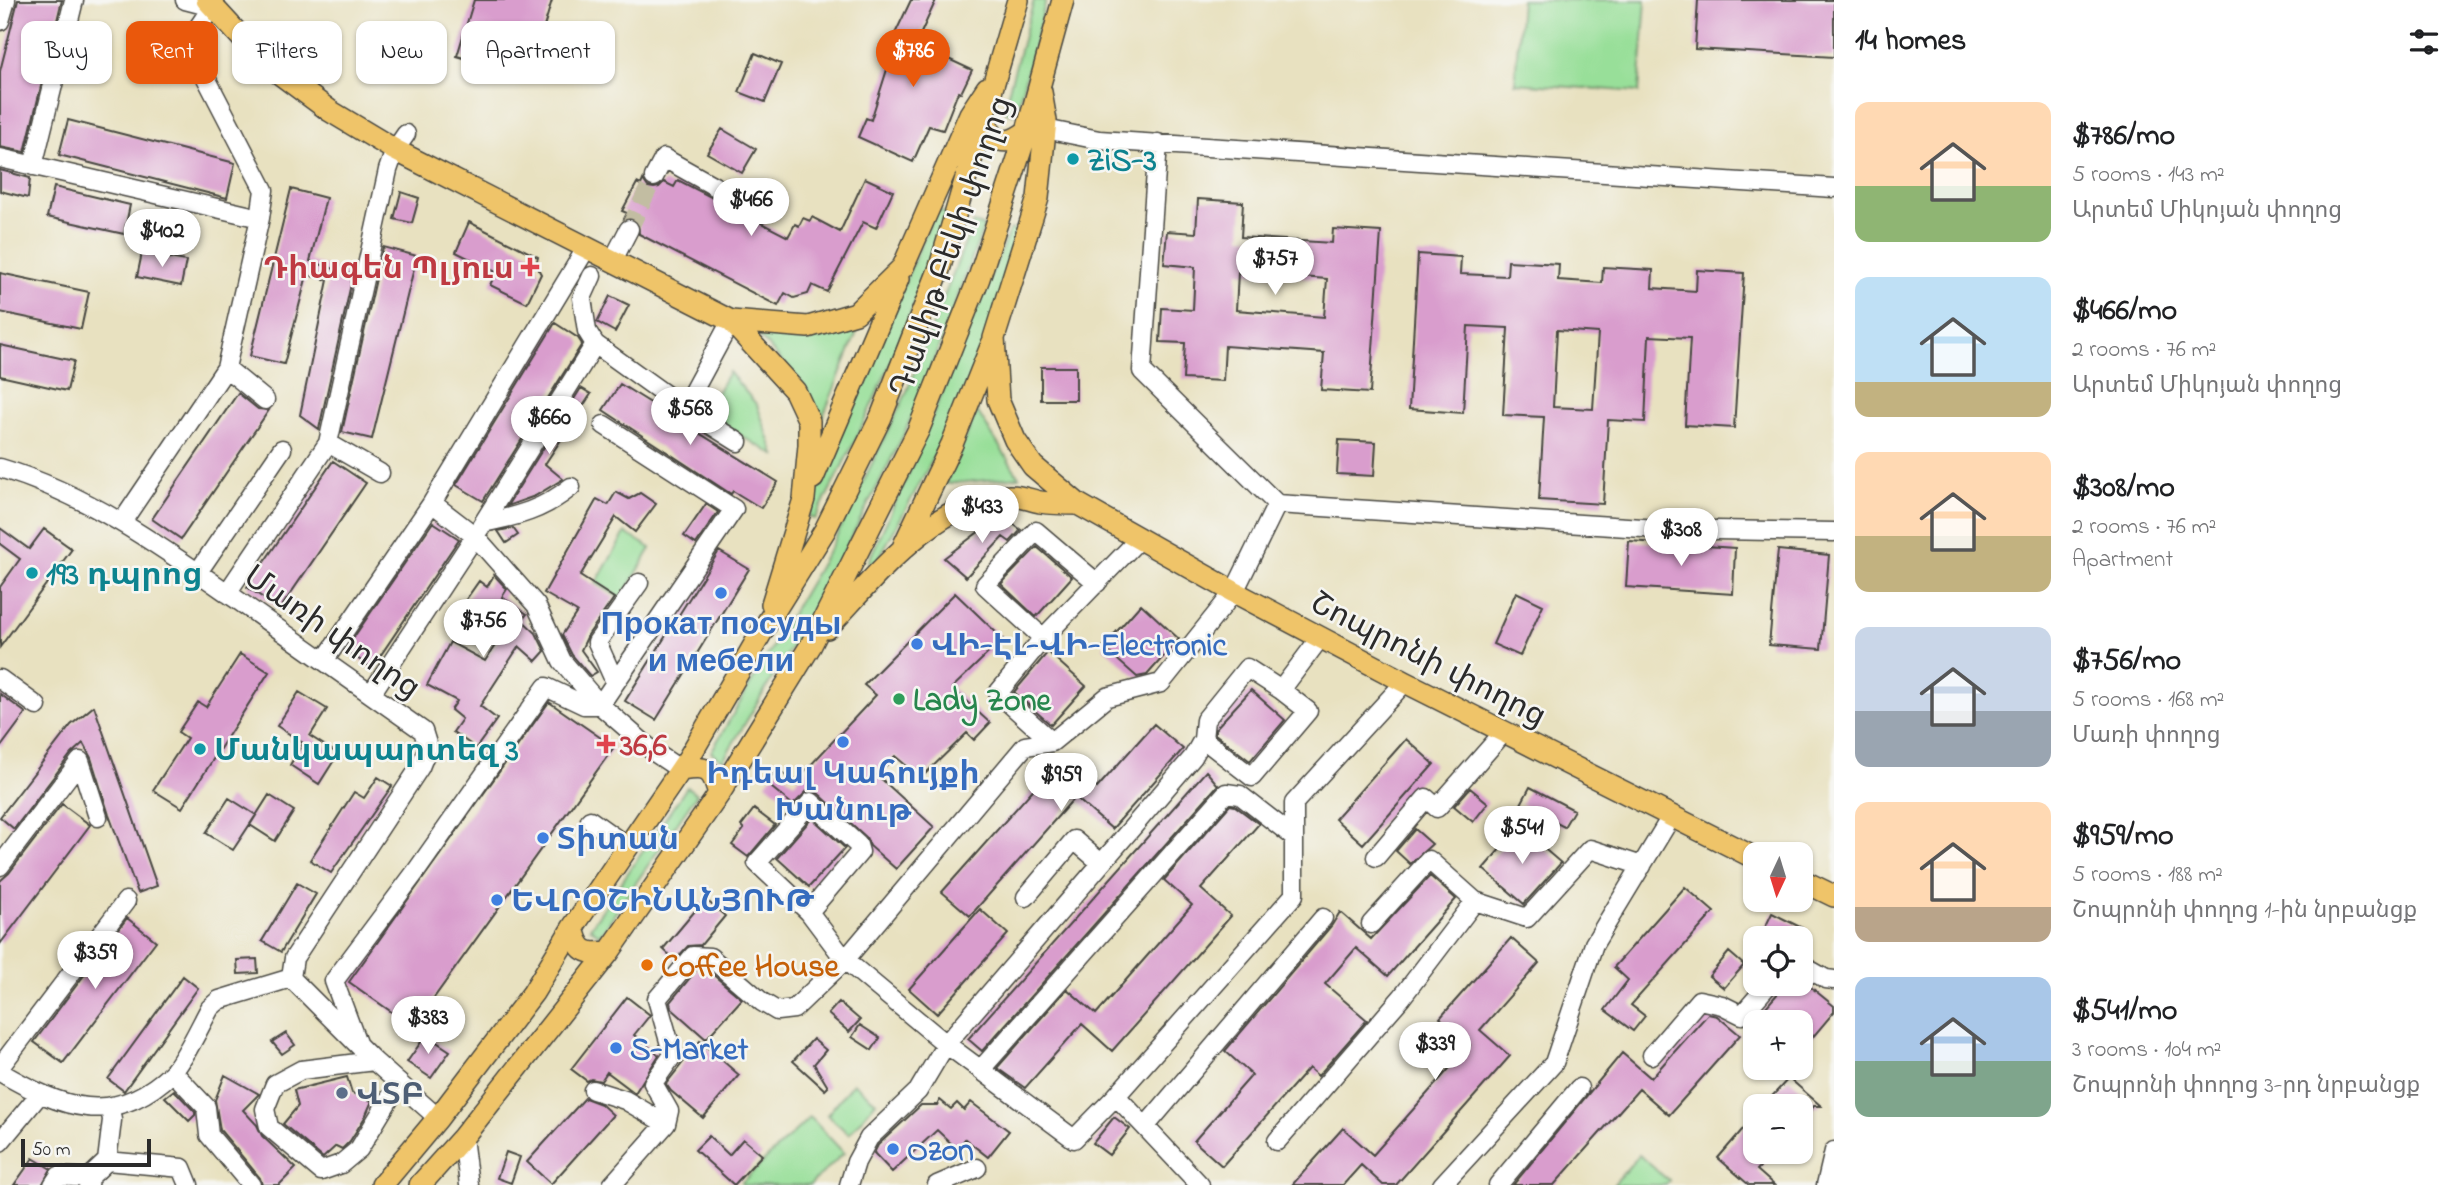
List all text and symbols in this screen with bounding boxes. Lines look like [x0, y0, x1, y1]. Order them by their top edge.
text: 14 homes [1855, 20, 1966, 64]
chip: Buy [21, 21, 112, 84]
chip: Rent [126, 21, 218, 84]
chip: Filters [232, 21, 342, 84]
chip: New [356, 21, 447, 84]
chip: Apartment [461, 21, 615, 84]
icon: filters [2405, 23, 2443, 61]
pin: $786 [872, 29, 954, 89]
text: $786 [892, 35, 934, 68]
street label: Դավիթ Բեկի փողոց [880, 90, 1027, 404]
text: $786/mo [2072, 115, 2175, 159]
icon: home [1911, 130, 1995, 214]
place label: ZiS-3 [1087, 139, 1157, 186]
marker: ZiS-3 [1065, 151, 1081, 167]
text: 5 rooms · 143 m² [2072, 159, 2225, 192]
pin: $466 [710, 178, 792, 238]
text: $466 [729, 184, 773, 217]
text: Արտեմ Միկոյան փողոց [2072, 195, 2342, 228]
pin: $402 [121, 210, 203, 269]
text: $402 [140, 215, 184, 248]
pin: $757 [1234, 238, 1316, 297]
text: $757 [1252, 243, 1298, 276]
place label: Դիագեն Պլյուս [263, 247, 514, 294]
marker: Դիագեն Պլյուս [520, 257, 540, 277]
text: $466/mo [2072, 290, 2177, 334]
icon: home [1911, 305, 1995, 389]
text: 2 rooms · 76 m² [2072, 334, 2216, 367]
text: Արտեմ Միկոյան փողոց [2072, 370, 2342, 403]
pin: $568 [649, 388, 731, 447]
text: $568 [667, 393, 713, 426]
pin: $660 [508, 396, 590, 456]
text: $660 [527, 402, 571, 435]
text: $308/mo [2072, 467, 2175, 511]
icon: home [1911, 480, 1995, 564]
pin: $433 [941, 486, 1023, 545]
text: $433 [961, 491, 1003, 524]
pin: $308 [1640, 508, 1722, 568]
text: 2 rooms · 76 m² [2072, 511, 2216, 544]
text: $308 [1660, 514, 1702, 547]
text: Apartment [2072, 544, 2173, 577]
place label: 193 դպրոց [46, 553, 203, 600]
street label: Մառի փողոց [233, 555, 429, 712]
marker: 193 դպրոց [24, 565, 40, 581]
street label: Շոպրոնի փողոց [1301, 581, 1554, 741]
marker: Прокат посуды и мебели [713, 585, 729, 601]
pin: $756 [442, 600, 524, 659]
place label: Прокат посуды и мебели [601, 603, 841, 687]
text: $756 [460, 605, 506, 638]
place label: ՎԻ-ԷԼ-ՎԻ-Electronic [931, 624, 1227, 671]
marker: ՎԻ-ԷԼ-ՎԻ-Electronic [909, 636, 925, 652]
text: $756/mo [2072, 640, 2181, 684]
icon: home [1911, 655, 1995, 739]
place label: Lady Zone [913, 679, 1052, 727]
text: 5 rooms · 168 m² [2072, 684, 2224, 717]
marker: Lady Zone [891, 691, 907, 707]
text: Մառի փողոց [2072, 720, 2221, 753]
place label: 36,6 [619, 724, 667, 771]
place label: Մանկապարտեզ 3 [214, 729, 519, 776]
marker: Իդեալ Կահույքի Խանութ [835, 734, 851, 750]
marker: 36,6 [598, 736, 614, 752]
marker: Մանկապարտեզ 3 [192, 741, 208, 757]
place label: Իդեալ Կահույքի Խանութ [706, 752, 980, 836]
pin: $959 [1020, 754, 1102, 813]
text: $959 [1041, 759, 1081, 792]
pin: $541 [1481, 806, 1563, 866]
text: $541 [1500, 812, 1544, 845]
text: $959/mo [2072, 815, 2174, 859]
place label: Տիտան [557, 818, 679, 865]
marker: Տիտան [535, 830, 551, 846]
icon: home [1911, 830, 1995, 914]
north arrow [1743, 842, 1813, 912]
map controls [1743, 842, 1813, 1164]
text: 5 rooms · 188 m² [2072, 859, 2223, 892]
place label: ԵՎՐՕՇԻՆԱՆՅՈՒԹ [511, 880, 815, 927]
marker: ԵՎՐՕՇԻՆԱՆՅՈՒԹ [489, 892, 505, 908]
text: Շոպրոնի փողոց 1-ին նրբանցք [2072, 895, 2417, 928]
button: locate [1743, 926, 1813, 996]
pin: $359 [54, 932, 136, 991]
text: $359 [73, 937, 117, 970]
place label: Coffee House [661, 945, 841, 992]
marker: Coffee House [639, 957, 655, 973]
text: $541/mo [2072, 990, 2177, 1034]
pin: $383 [387, 996, 469, 1056]
text: $383 [407, 1002, 449, 1035]
icon: home [1911, 1005, 1995, 1089]
button: + [1743, 1010, 1813, 1080]
pin: $339 [1394, 1023, 1476, 1082]
place label: S-Market [630, 1028, 749, 1075]
text: $339 [1415, 1028, 1455, 1061]
text: 3 rooms · 104 m² [2072, 1034, 2221, 1067]
marker: S-Market [608, 1040, 624, 1056]
text: Շոպրոնի փողոց 3-րդ նրբանցք [2072, 1070, 2420, 1103]
place label: ՎՏԲ [356, 1073, 424, 1120]
marker: ՎՏԲ [334, 1085, 350, 1101]
button: − [1743, 1094, 1813, 1164]
place label: Ozon [907, 1129, 974, 1176]
scale bar [21, 1136, 150, 1168]
text: 50 m [32, 1137, 71, 1164]
marker: Ozon [885, 1141, 901, 1157]

